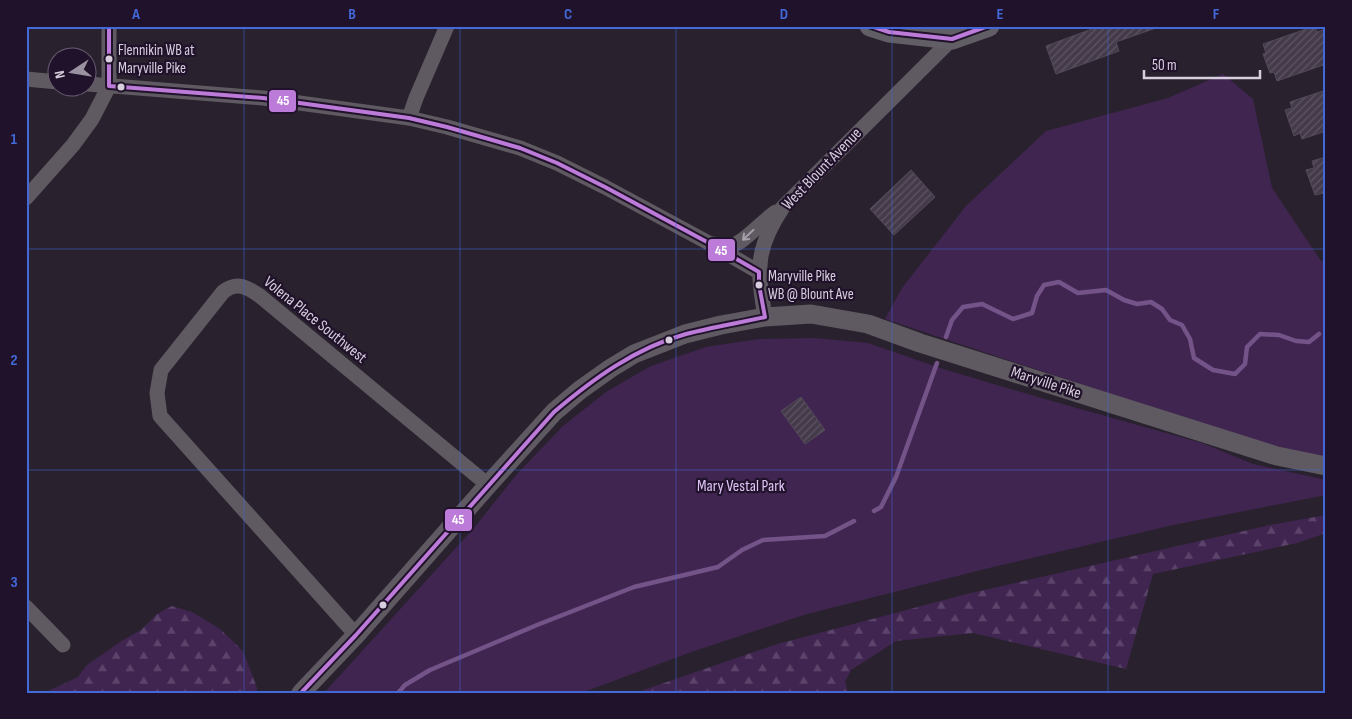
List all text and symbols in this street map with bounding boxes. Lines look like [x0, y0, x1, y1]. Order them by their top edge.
text: A [131, 5, 140, 24]
text: B [348, 5, 356, 24]
text: C [564, 5, 572, 24]
text: D [780, 5, 788, 24]
text: E [997, 5, 1004, 24]
text: F [1213, 5, 1220, 24]
place label: Flennikin WB at Maryville Pike [118, 41, 195, 78]
north arrow [48, 48, 98, 98]
scale bar [1144, 48, 1261, 80]
marker: Flennikin WB at Maryville Pike [104, 54, 114, 64]
text: 50 m [1152, 56, 1177, 75]
text: N [51, 69, 69, 80]
unlabelled marker [116, 82, 126, 92]
line badge: 45 [268, 89, 297, 113]
text: 45 [277, 92, 289, 109]
street label: West Blount Avenue [778, 124, 866, 214]
text: 1 [11, 130, 18, 149]
one-way arrow [742, 229, 754, 241]
line badge: 45 [707, 238, 736, 262]
text: 45 [715, 242, 727, 259]
place label: Maryville Pike WB @ Blount Ave [768, 267, 854, 304]
street label: Volena Place Southwest [260, 273, 371, 368]
marker: Maryville Pike WB @ Blount Ave [754, 280, 764, 290]
unlabelled marker [664, 335, 674, 345]
text: 2 [10, 351, 18, 370]
street label: Maryville Pike [1008, 363, 1084, 403]
park label: Mary Vestal Park [697, 477, 785, 496]
line badge: 45 [444, 508, 473, 532]
text: 45 [452, 511, 464, 528]
text: 3 [10, 573, 18, 592]
unlabelled marker [378, 600, 388, 610]

